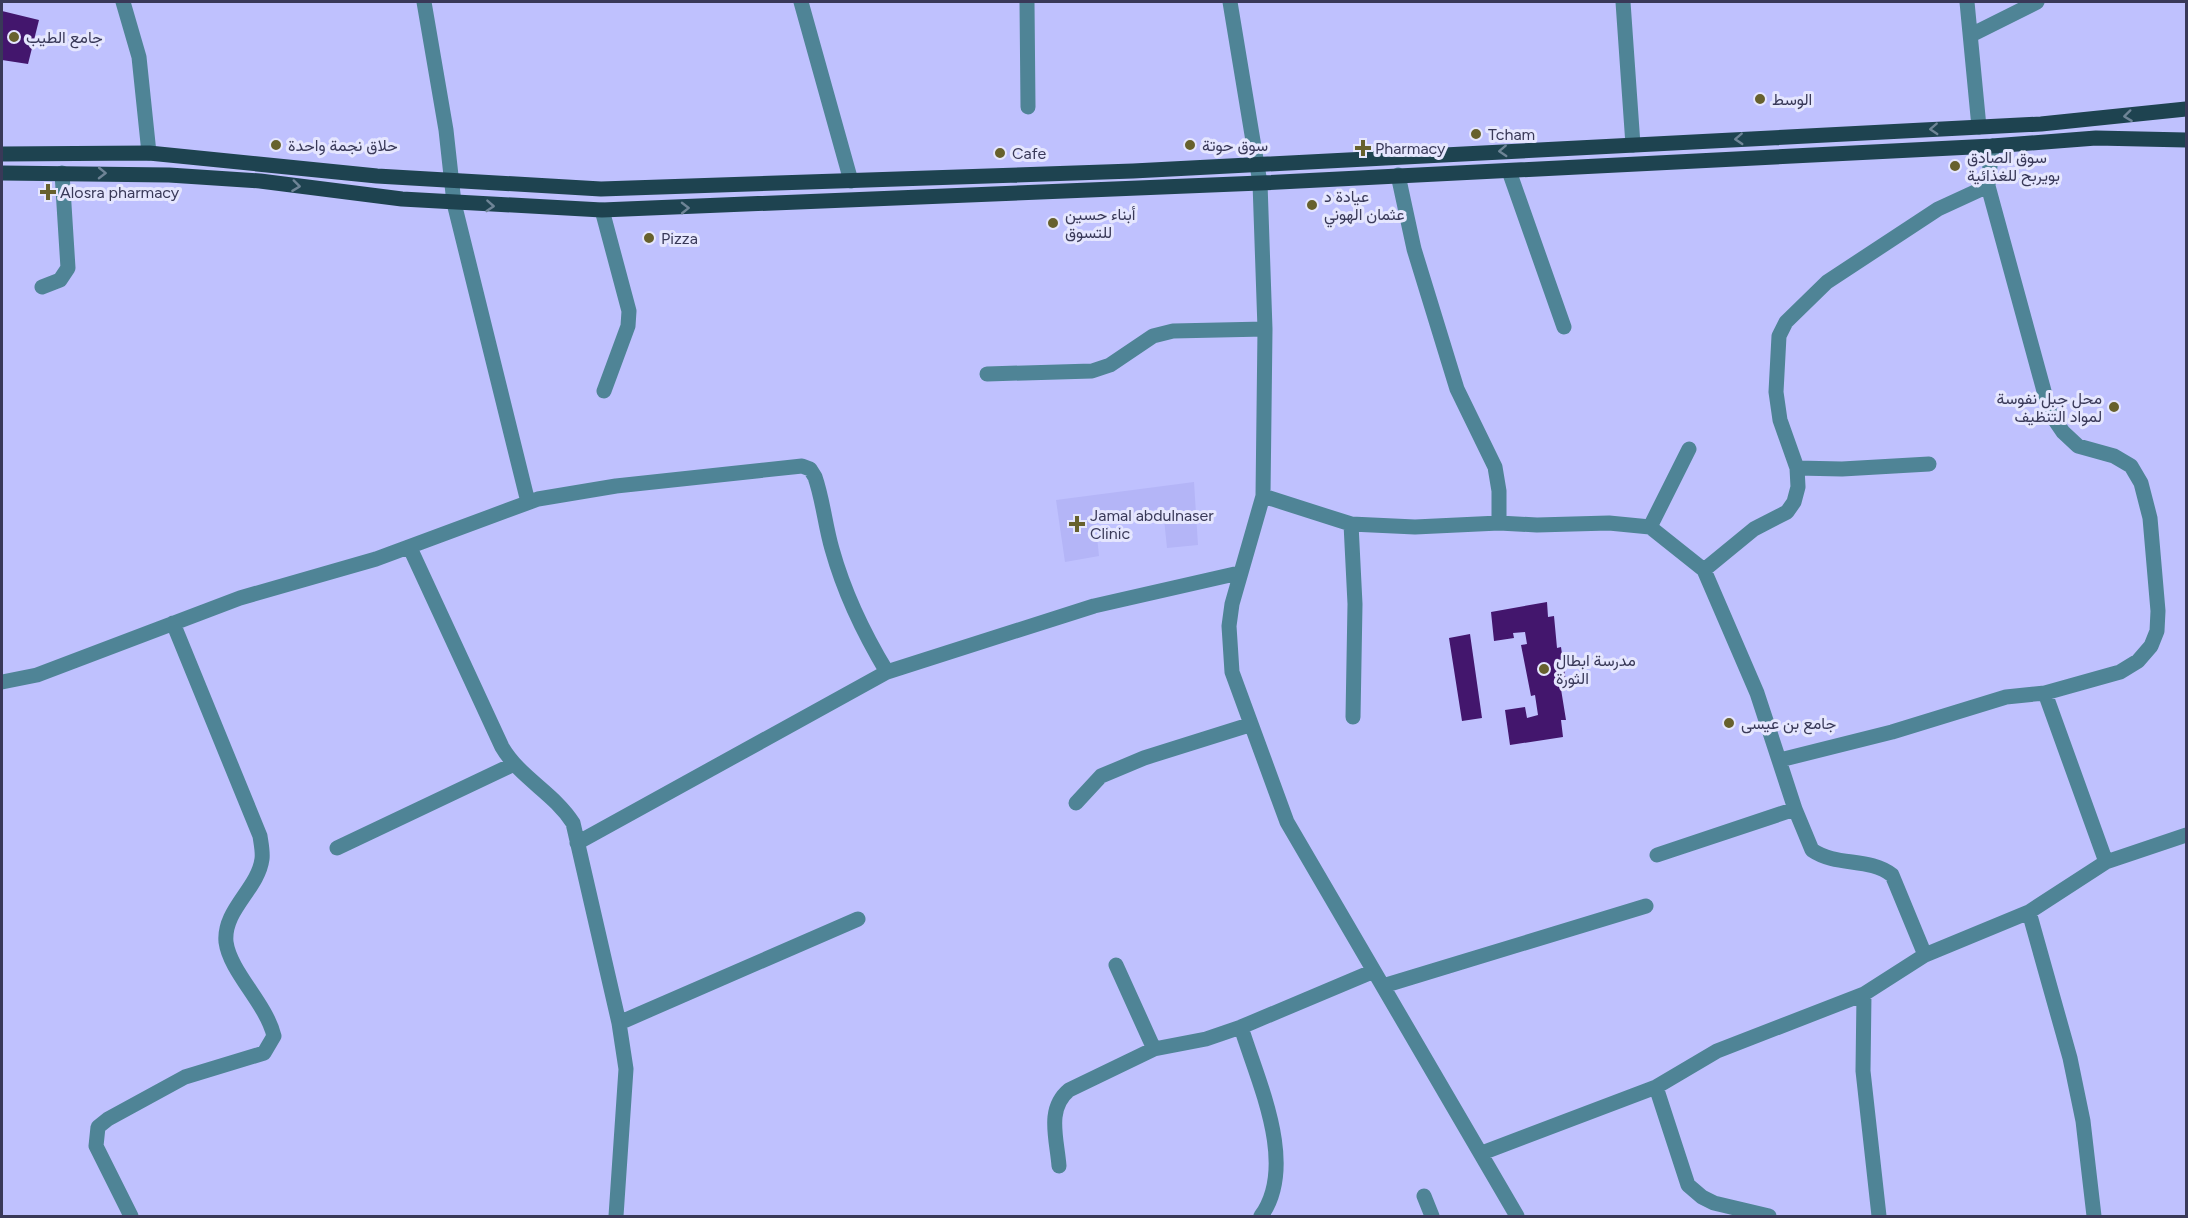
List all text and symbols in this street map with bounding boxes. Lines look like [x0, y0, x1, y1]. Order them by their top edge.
place label: جامع الطيب [26, 28, 103, 49]
marker: جامع الطيب [7, 30, 21, 44]
place label: الوسط [1772, 90, 1812, 110]
marker: الوسط [1753, 92, 1767, 106]
one-way arrow [2124, 109, 2133, 122]
one-way arrow [1929, 123, 1938, 136]
place label: Tcham [1488, 125, 1535, 144]
marker: Tcham [1469, 127, 1483, 141]
one-way arrow [1735, 132, 1744, 145]
place label: حلاق نجمة واحدة [288, 136, 398, 156]
place label: سوق حوتة [1202, 136, 1268, 156]
marker: حلاق نجمة واحدة [269, 138, 283, 152]
marker: سوق حوتة [1183, 138, 1197, 152]
place label: Pharmacy [1375, 139, 1446, 158]
marker: Pharmacy [1356, 141, 1370, 155]
place label: Cafe [1012, 144, 1047, 163]
one-way arrow [1498, 145, 1507, 158]
marker: Cafe [993, 146, 1007, 160]
place label: سوق الصادق بويربح للغذائية [1967, 148, 2060, 187]
marker: سوق الصادق بويربح للغذائية [1948, 159, 1962, 173]
one-way arrow [97, 167, 106, 180]
one-way arrow [292, 179, 301, 192]
place label: Alosra pharmacy [60, 183, 180, 202]
marker: Alosra pharmacy [41, 185, 55, 199]
place label: عيادة د عثمان الهوني [1324, 187, 1405, 228]
marker: عيادة د عثمان الهوني [1305, 198, 1319, 212]
one-way arrow [486, 199, 495, 212]
one-way arrow [681, 202, 690, 214]
place label: أبناء حسين للتسوق [1065, 205, 1136, 243]
marker: أبناء حسين للتسوق [1046, 216, 1060, 230]
place label: Pizza [661, 229, 698, 248]
marker: Pizza [642, 231, 656, 245]
place label: محل جبل نفوسة لمواد التنظيف [1996, 389, 2102, 427]
marker: محل جبل نفوسة لمواد التنظيف [2107, 400, 2121, 414]
place label: Jamal abdulnaser Clinic [1090, 506, 1214, 543]
marker: Jamal abdulnaser Clinic [1068, 515, 1086, 533]
place label: مدرسة ابطال الثورة [1556, 651, 1636, 689]
marker: مدرسة ابطال الثورة [1537, 662, 1551, 676]
place label: جامع بن عيسى [1741, 714, 1837, 735]
marker: جامع بن عيسى [1722, 716, 1736, 730]

